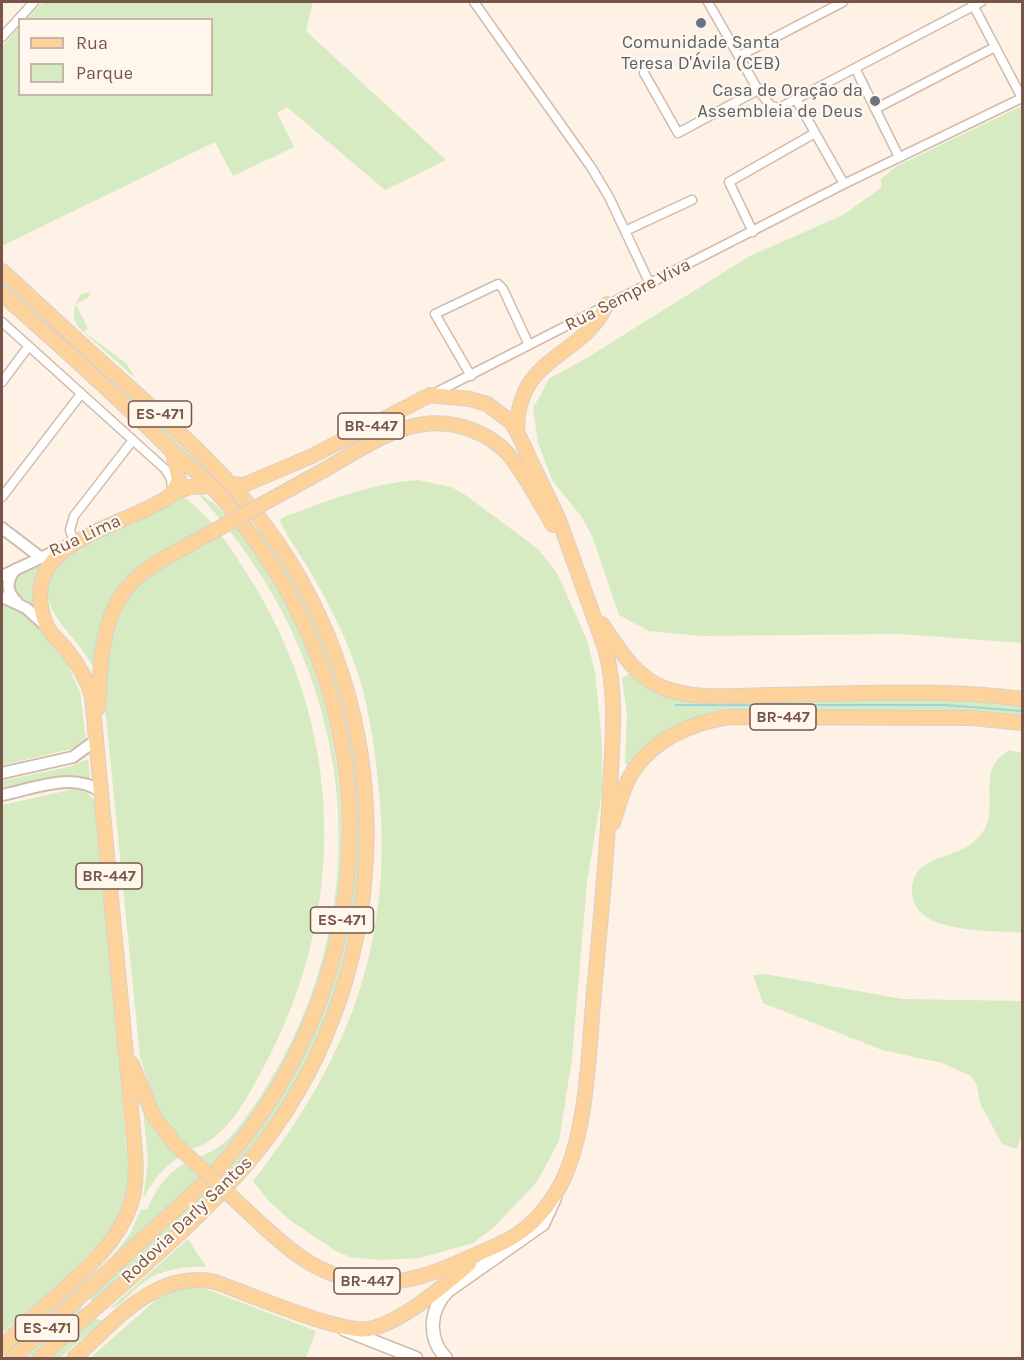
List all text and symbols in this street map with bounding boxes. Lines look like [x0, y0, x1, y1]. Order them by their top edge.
marker: Comunidade Santa Teresa D'Ávila (CEB) [694, 16, 708, 30]
legend [18, 18, 213, 96]
text: Rua [76, 32, 108, 54]
place label: Comunidade Santa Teresa D'Ávila (CEB) [621, 32, 781, 74]
text: Parque [76, 62, 133, 84]
place label: Casa de Oração da Assembleia de Deus [697, 80, 863, 122]
marker: Casa de Oração da Assembleia de Deus [868, 94, 882, 108]
street label: Rua Sempre Viva [562, 254, 694, 336]
road number: ES-471 [128, 401, 192, 427]
road number: BR-447 [338, 413, 404, 439]
street label: Rua Lima [46, 510, 124, 562]
road number: BR-447 [750, 704, 816, 730]
road number: BR-447 [76, 863, 142, 889]
road number: ES-471 [310, 907, 374, 933]
street label: Rodovia Darly Santos [117, 1152, 257, 1288]
road number: BR-447 [334, 1268, 400, 1294]
road number: ES-471 [15, 1315, 78, 1341]

